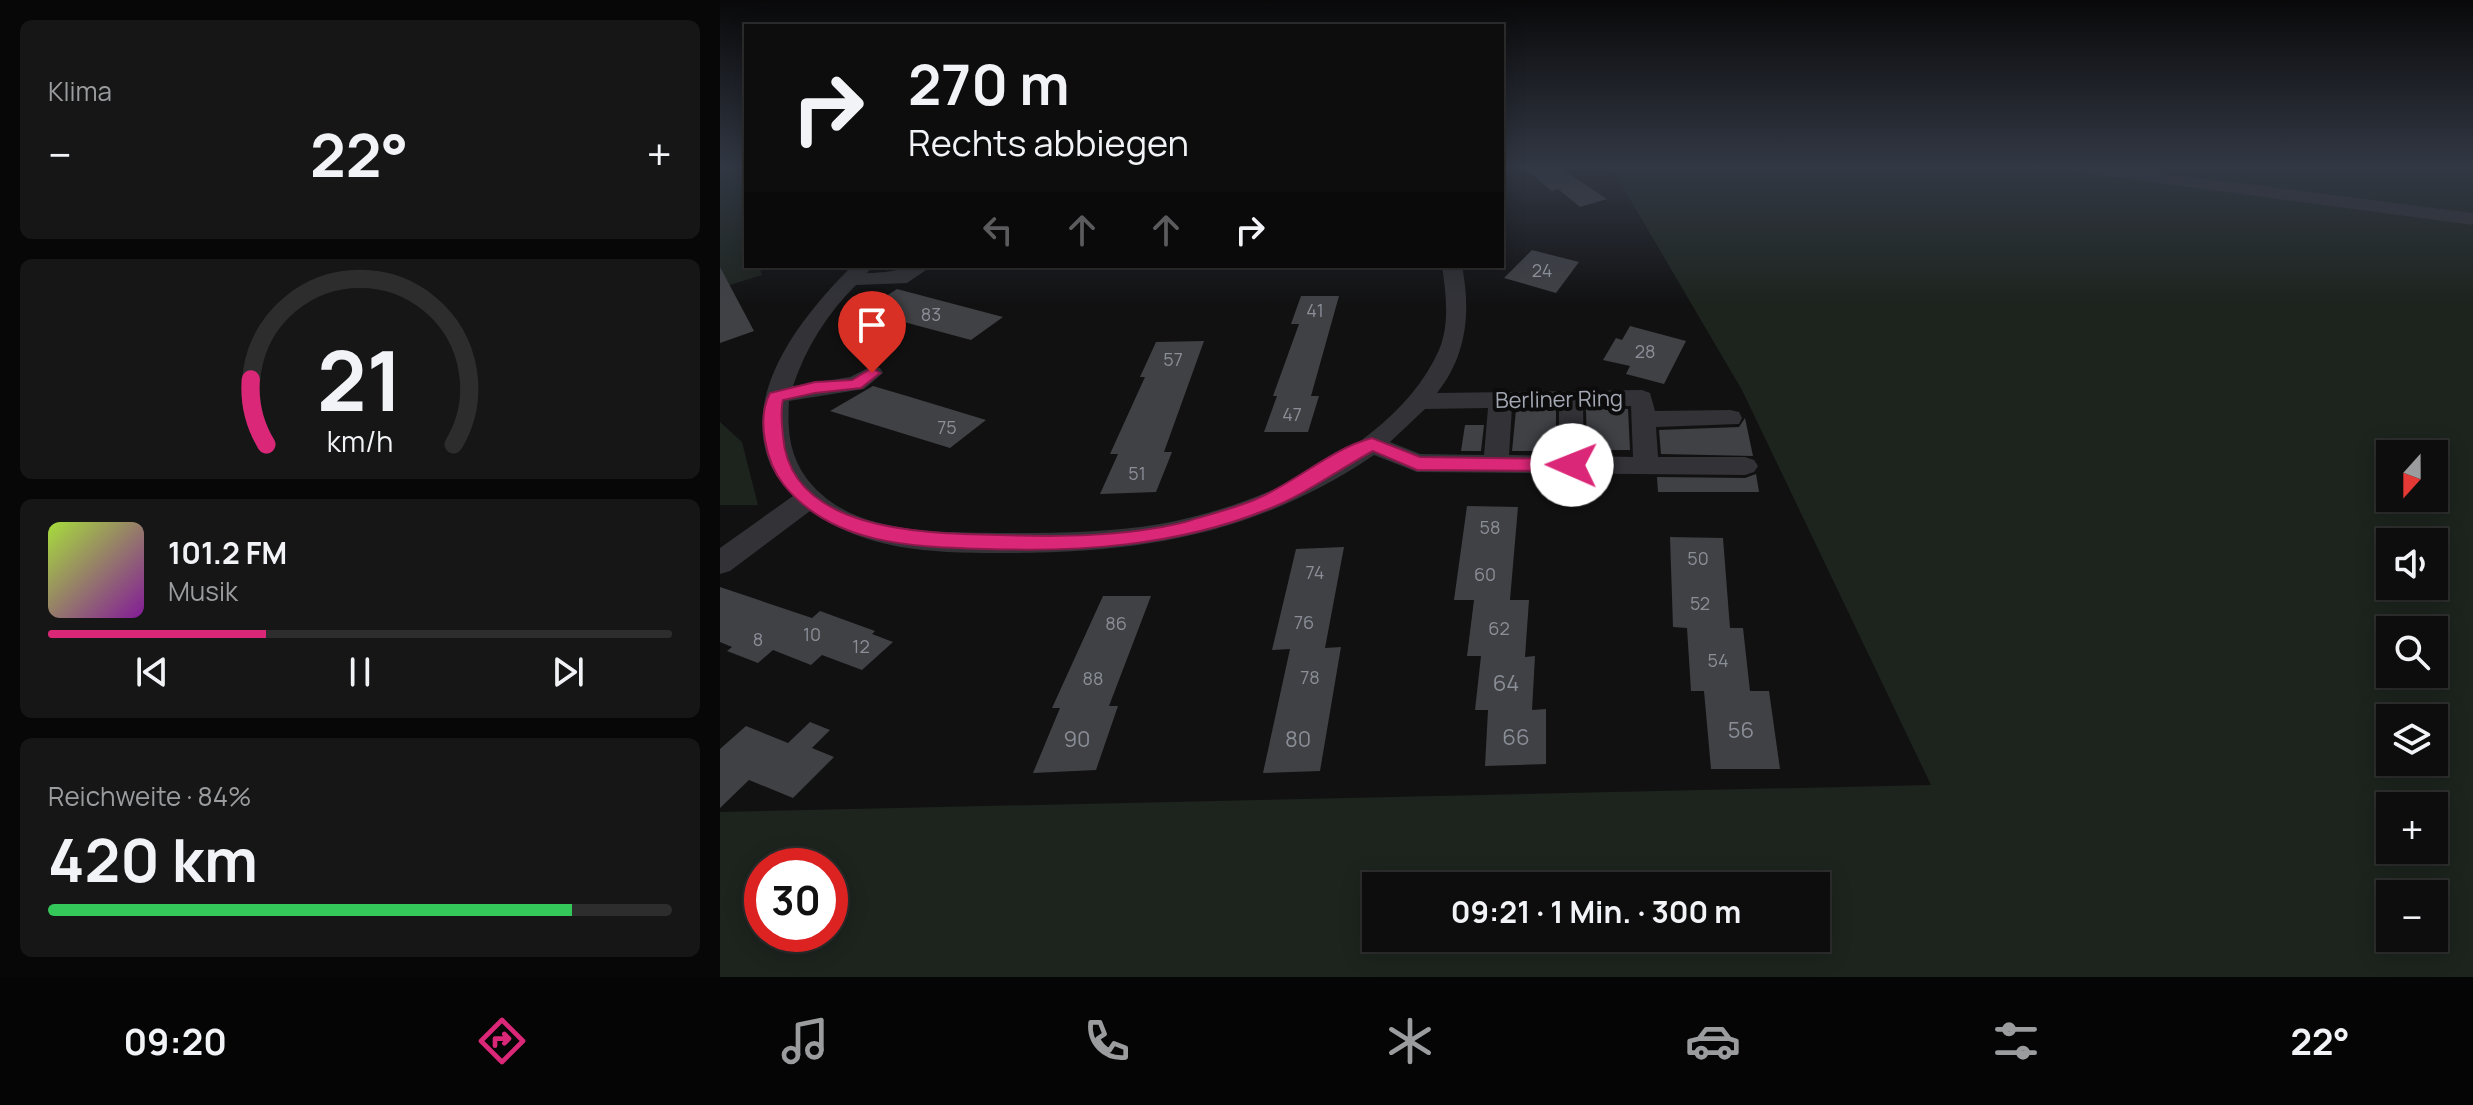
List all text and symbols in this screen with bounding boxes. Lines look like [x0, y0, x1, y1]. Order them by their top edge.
text: 270 m [908, 45, 1070, 122]
icon: right [776, 56, 880, 160]
text: Klima [48, 73, 112, 109]
text: 22° [310, 113, 408, 195]
text: Rechts abbiegen [908, 118, 1189, 167]
text: − [48, 124, 72, 184]
text: + [647, 124, 672, 184]
icon: left [976, 208, 1020, 252]
icon: ahead [1060, 208, 1104, 252]
icon: ahead [1144, 208, 1188, 252]
icon: right [1228, 208, 1272, 252]
house number: 24 [1532, 258, 1552, 282]
pin [838, 291, 906, 373]
house number: 41 [1306, 298, 1324, 322]
house number: 83 [921, 302, 941, 326]
icon: arrive [850, 303, 894, 347]
text: 21 [317, 321, 403, 435]
house number: 28 [1635, 339, 1655, 363]
house number: 57 [1163, 347, 1183, 371]
street label: Berliner Ring [1495, 383, 1623, 415]
house number: 47 [1282, 402, 1302, 426]
house number: 75 [937, 415, 957, 439]
text: km/h [327, 422, 393, 461]
position arrow [1530, 423, 1614, 507]
north arrow [2376, 440, 2448, 512]
map controls [2376, 440, 2448, 952]
house number: 51 [1128, 461, 1146, 485]
house number: 58 [1480, 515, 1500, 539]
button: sound [2376, 528, 2448, 600]
text: 101.2 FM [168, 532, 287, 573]
house number: 50 [1687, 546, 1709, 570]
house number: 74 [1306, 560, 1324, 584]
house number: 60 [1474, 562, 1496, 586]
text: Musik [168, 573, 238, 609]
house number: 52 [1690, 591, 1710, 615]
house number: 76 [1294, 610, 1314, 634]
house number: 86 [1105, 611, 1127, 635]
house number: 62 [1488, 616, 1510, 640]
button: search [2376, 616, 2448, 688]
house number: 10 [803, 622, 821, 646]
house number: 8 [753, 627, 763, 651]
house number: 12 [852, 634, 870, 658]
house number: 54 [1707, 648, 1729, 672]
icon: previous [130, 650, 174, 694]
icon: pause [338, 650, 382, 694]
icon: next [546, 650, 590, 694]
house number: 78 [1300, 665, 1320, 689]
house number: 88 [1083, 666, 1103, 690]
house number: 64 [1493, 668, 1519, 698]
button: layers [2376, 704, 2448, 776]
house number: 56 [1728, 715, 1754, 745]
house number: 66 [1502, 722, 1530, 752]
house number: 90 [1063, 724, 1091, 754]
house number: 80 [1285, 724, 1311, 754]
text: Reichweite · 84% [48, 778, 251, 814]
button: + [2376, 792, 2448, 864]
text: 420 km [48, 818, 258, 900]
speed limit sign: 30 [744, 848, 848, 952]
button: − [2376, 880, 2448, 952]
text: 09:21 · 1 Min. · 300 m [1451, 891, 1741, 932]
icon: directions [474, 1013, 530, 1069]
icon: music [777, 1013, 833, 1069]
icon: phone [1079, 1013, 1135, 1069]
icon: climate [1382, 1013, 1438, 1069]
icon: car [1685, 1013, 1741, 1069]
icon: filters [1988, 1013, 2044, 1069]
text: 09:20 [123, 1017, 227, 1066]
text: 22° [2291, 1017, 2350, 1066]

